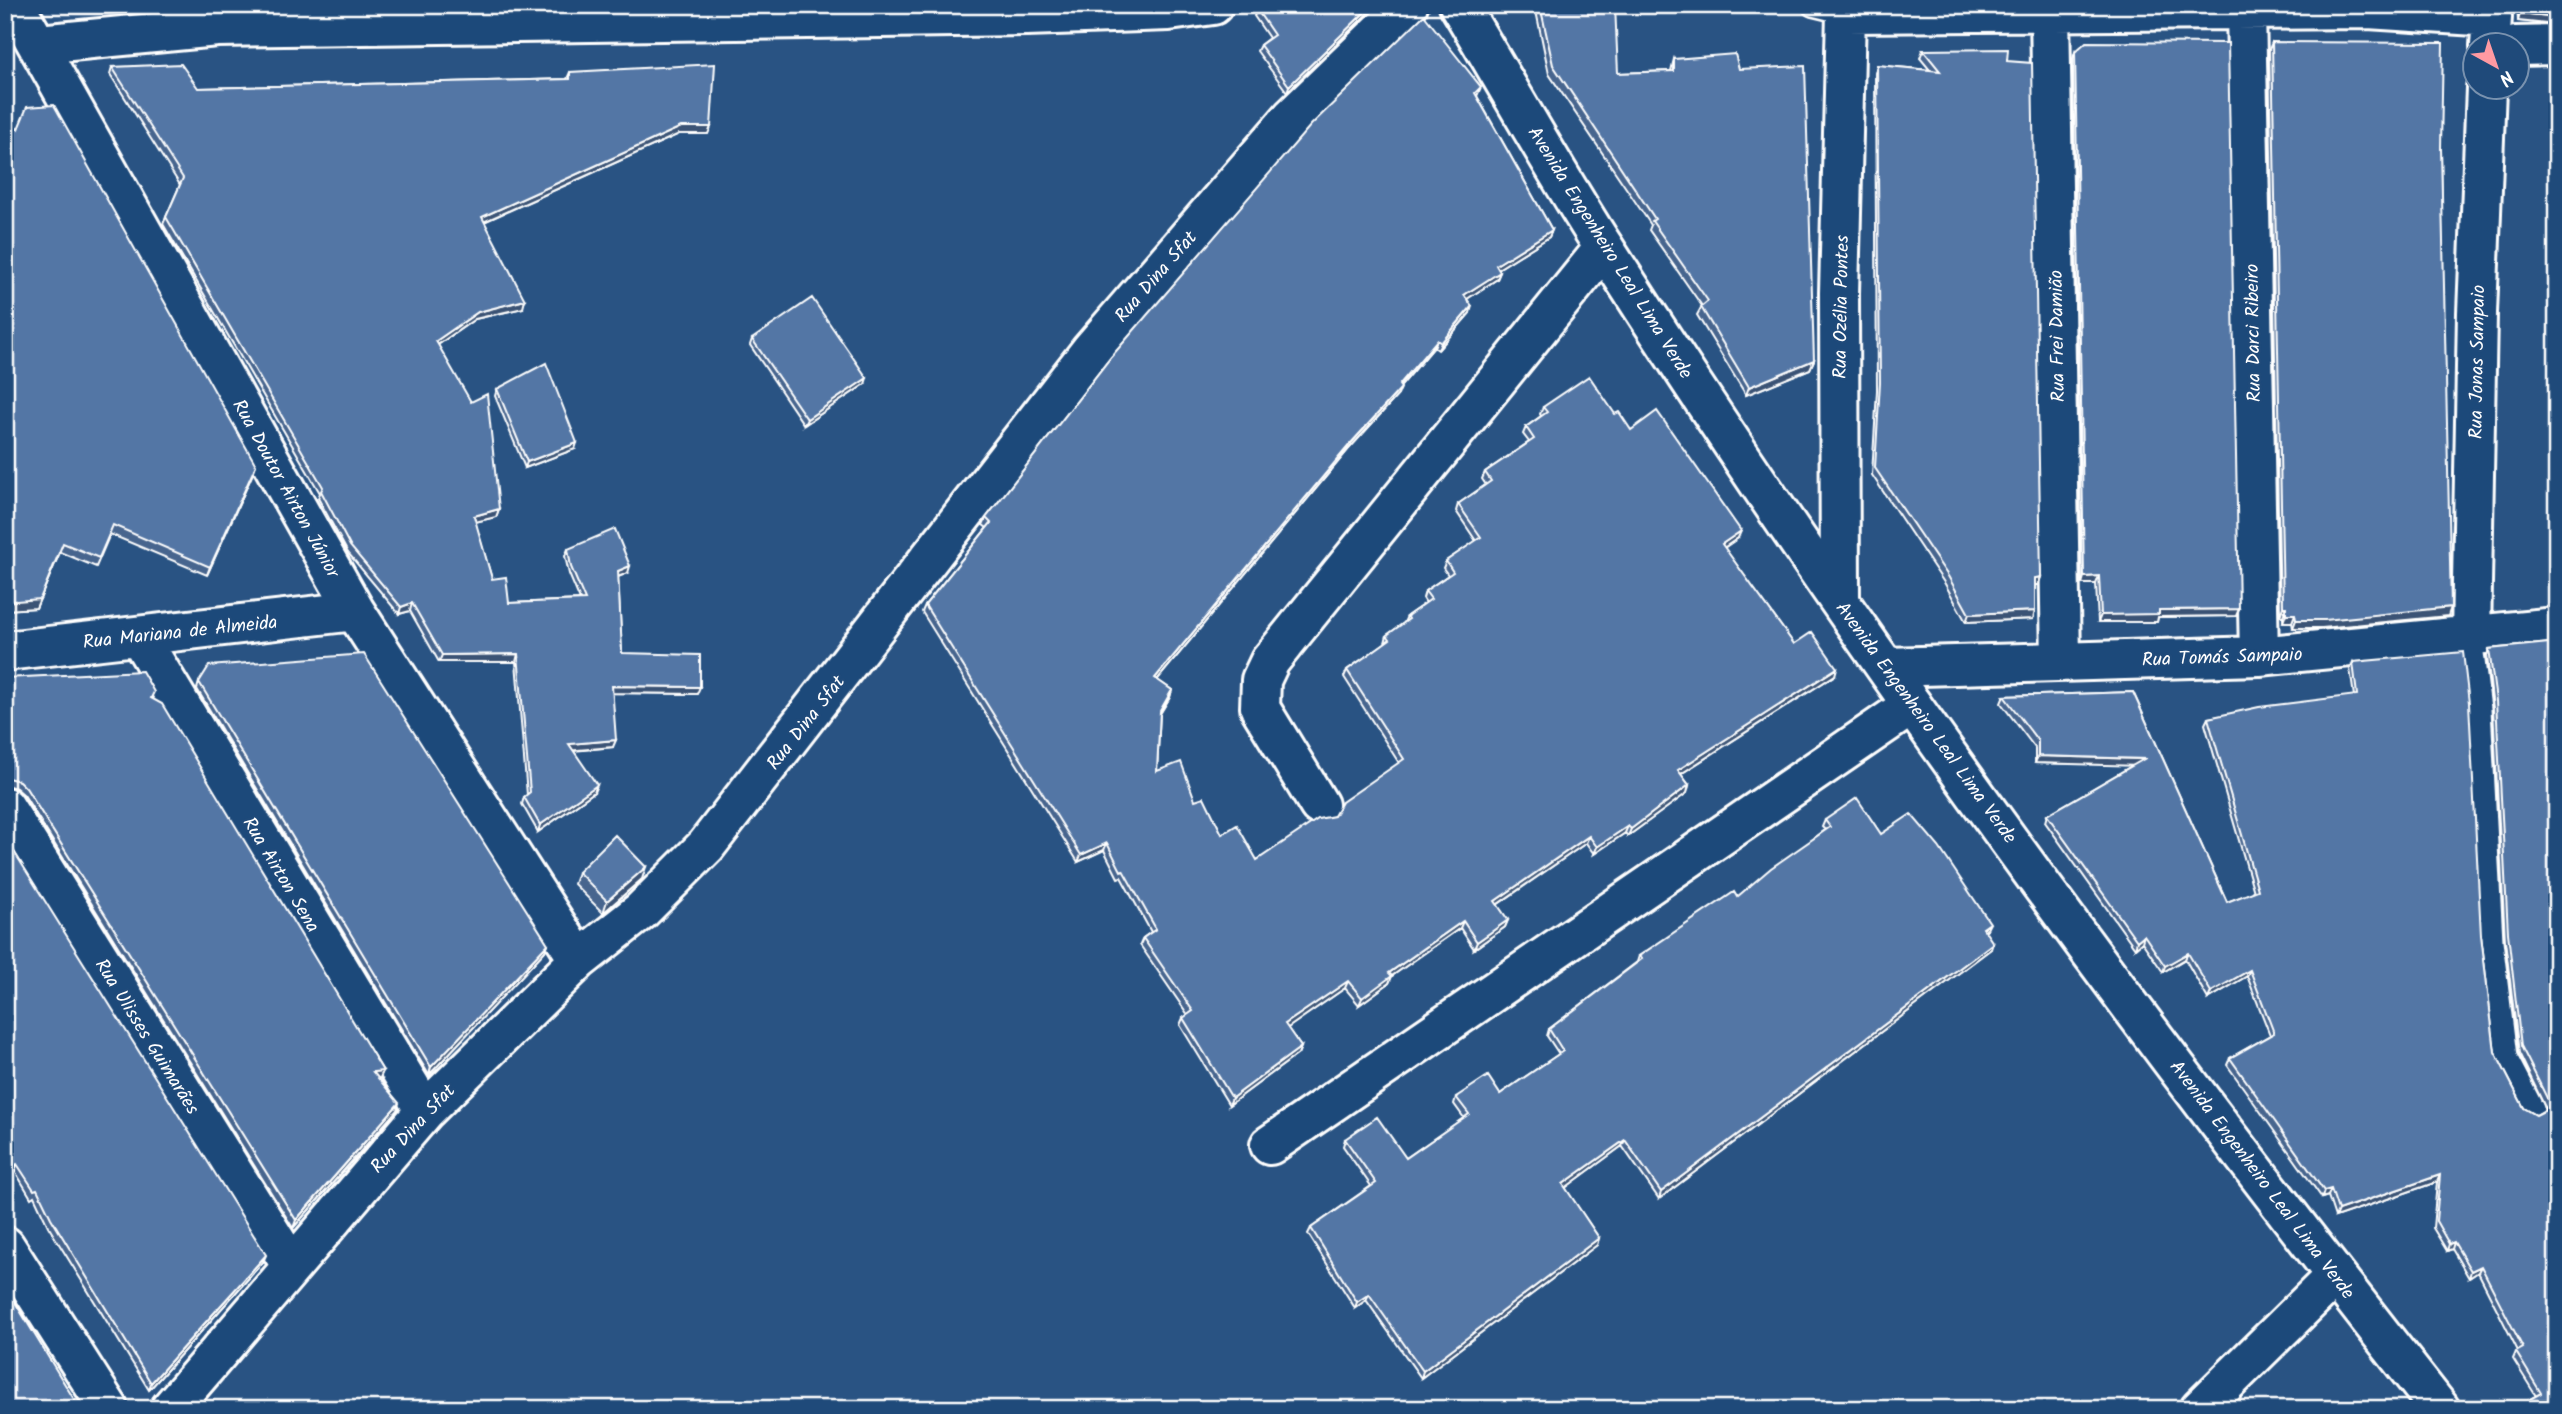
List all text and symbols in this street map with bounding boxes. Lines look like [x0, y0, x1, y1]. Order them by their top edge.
north arrow [2460, 32, 2530, 102]
text: N [2491, 62, 2520, 93]
street label: Avenida Engenheiro Leal Lima Verde [1519, 121, 1700, 386]
street label: Rua Dina Sfat [1108, 224, 1206, 330]
street label: Rua Ozélia Pontes [1826, 235, 1858, 379]
street label: Rua Darci Ribeiro [2238, 264, 2270, 402]
street label: Rua Frei Damião [2042, 270, 2074, 402]
street label: Rua Jonas Sampaio [2462, 285, 2494, 439]
street label: Rua Doutor Airton Júnior [224, 394, 348, 585]
street label: Avenida Engenheiro Leal Lima Verde [1827, 596, 2024, 851]
street label: Rua Mariana de Almeida [81, 608, 279, 658]
street label: Rua Tomás Sampaio [2141, 640, 2303, 676]
street label: Rua Dina Sfat [760, 669, 854, 777]
street label: Rua Airton Sena [234, 811, 327, 939]
street label: Rua Ulisses Guimarães [86, 953, 206, 1121]
street label: Avenida Engenheiro Leal Lima Verde [2161, 1054, 2362, 1307]
street label: Rua Dina Sfat [364, 1077, 464, 1181]

